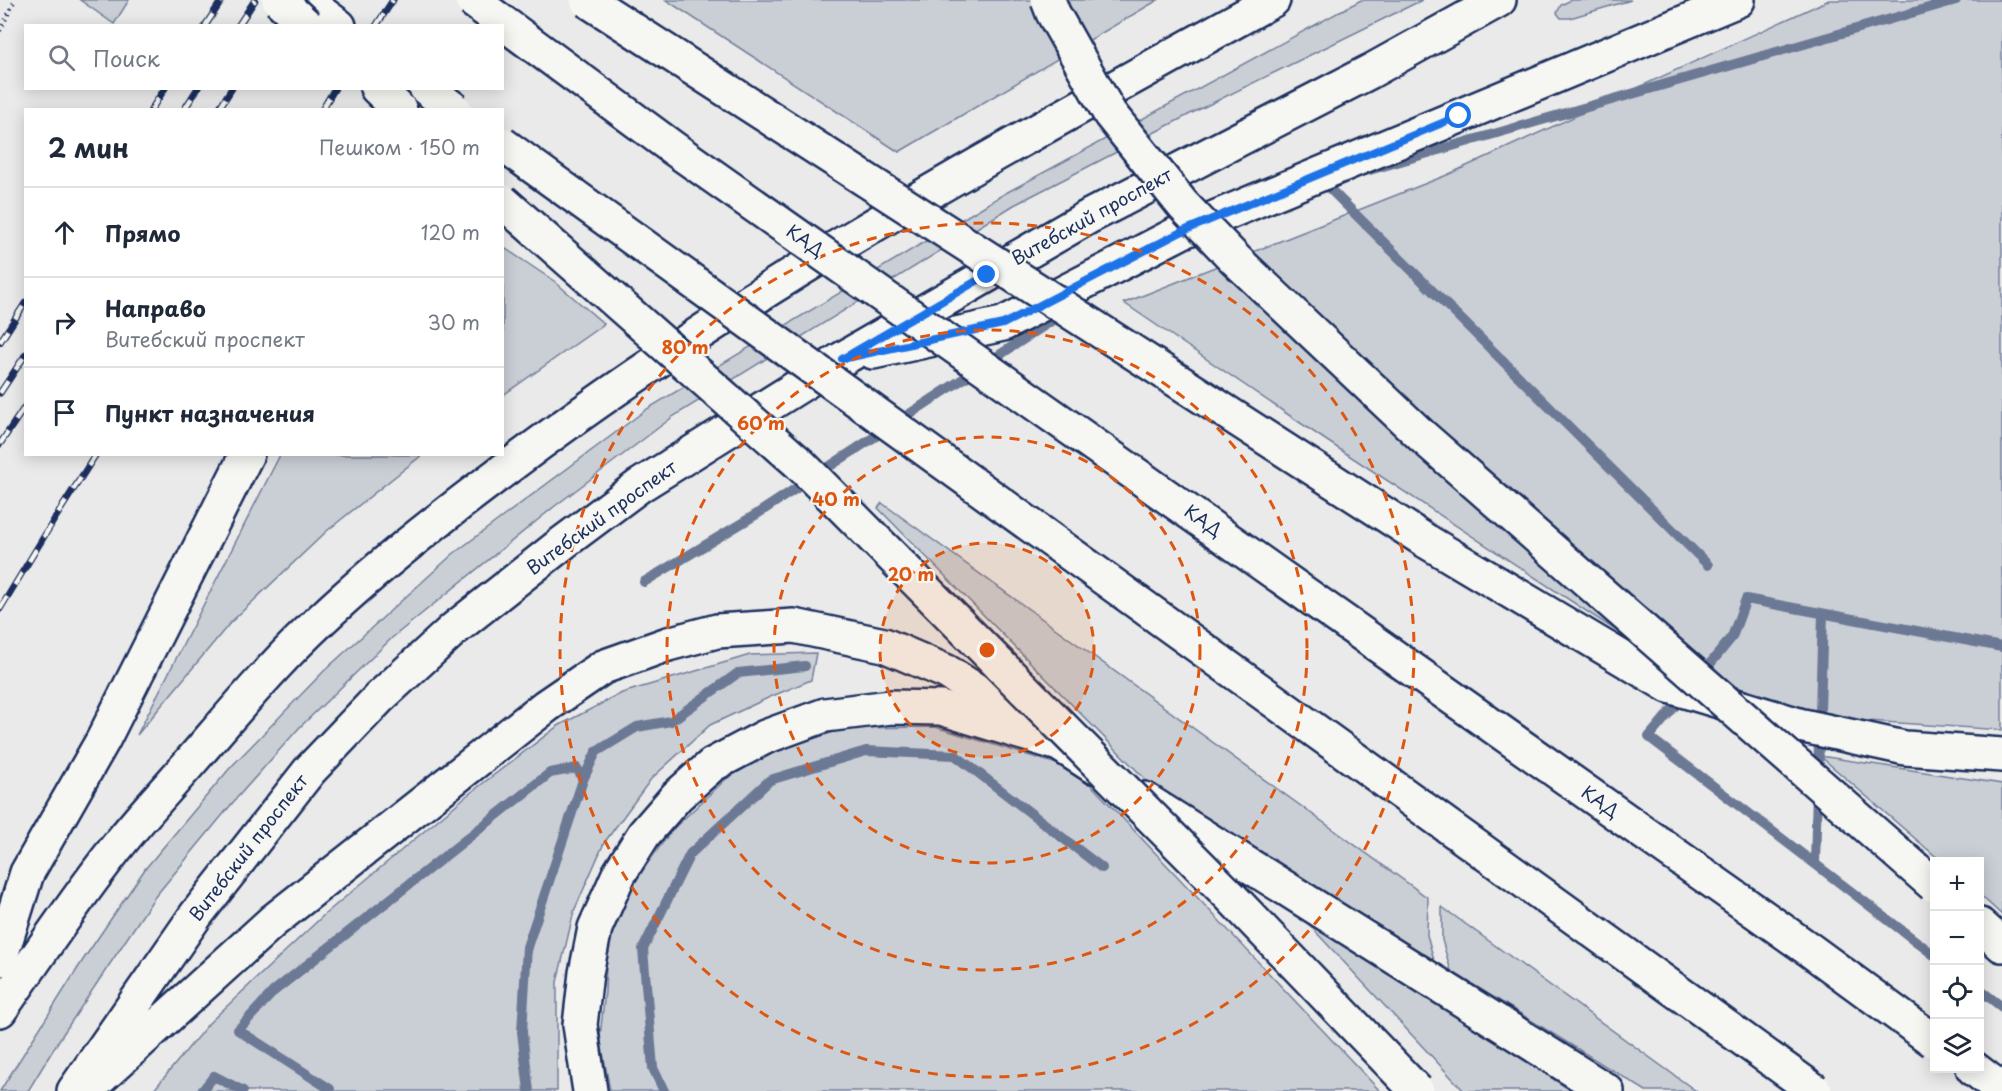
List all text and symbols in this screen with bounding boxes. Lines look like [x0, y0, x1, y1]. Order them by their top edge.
search box [24, 24, 504, 90]
icon: search [45, 41, 78, 74]
text: Поиск [93, 41, 160, 74]
route start [1445, 102, 1471, 128]
text: 2 мин [48, 128, 129, 167]
text: Пешком · 150 m [319, 132, 480, 162]
street label: Витебский проспект [1006, 160, 1177, 271]
icon: ahead [48, 216, 81, 249]
text: Прямо [105, 216, 180, 249]
text: 120 m [421, 217, 480, 247]
street label: КАД [781, 217, 830, 263]
route end [973, 261, 999, 287]
text: Направо [105, 291, 206, 324]
icon: right [48, 306, 81, 339]
text: 30 m [427, 307, 480, 337]
text: Витебский проспект [105, 324, 305, 354]
text: 80 m [661, 333, 709, 360]
icon: arrive [48, 396, 81, 429]
text: Пункт назначения [105, 396, 315, 429]
text: 60 m [737, 409, 785, 436]
street label: Витебский проспект [520, 453, 682, 581]
text: 40 m [812, 485, 860, 512]
street label: КАД [1179, 497, 1228, 543]
text: 20 m [888, 560, 934, 587]
centre of rings [977, 640, 997, 660]
street label: Витебский проспект [182, 768, 314, 926]
street label: КАД [1576, 778, 1625, 824]
map controls [1930, 857, 1984, 1073]
button: + [1930, 857, 1984, 911]
button: − [1930, 911, 1984, 965]
button: locate [1930, 965, 1984, 1019]
button: layers [1930, 1019, 1984, 1073]

